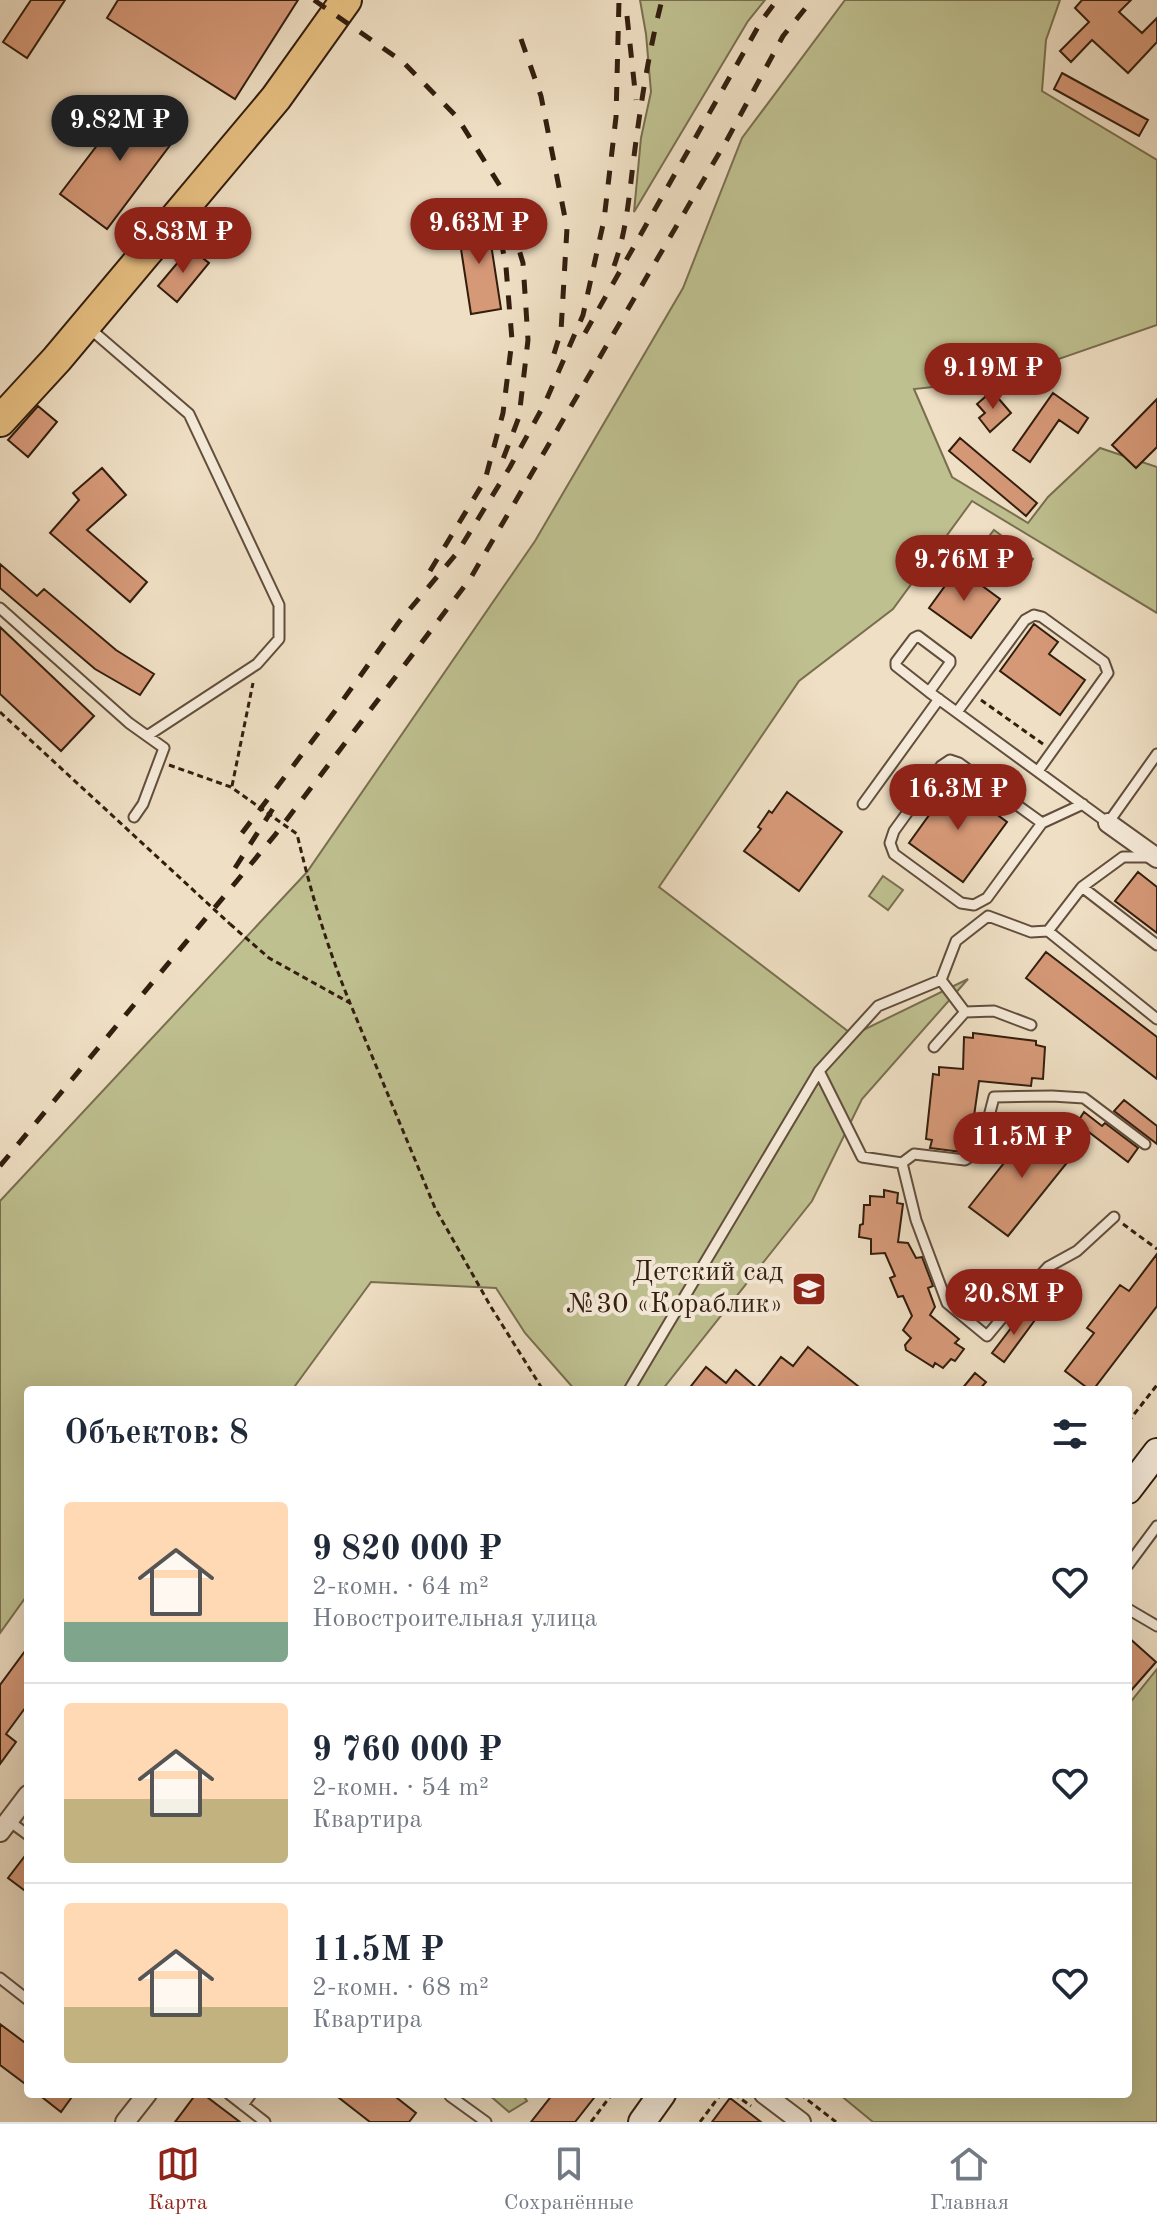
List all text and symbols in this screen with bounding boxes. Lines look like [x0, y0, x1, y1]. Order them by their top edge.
pin: 9.82M ₽ [46, 95, 194, 163]
text: 9.82M ₽ [69, 108, 171, 134]
pin: 9.63M ₽ [405, 198, 553, 266]
pin: 8.83M ₽ [109, 207, 257, 275]
text: 9.63M ₽ [428, 211, 530, 237]
text: 8.83M ₽ [132, 220, 234, 246]
pin: 9.19M ₽ [919, 343, 1067, 411]
text: 9.19M ₽ [942, 356, 1044, 382]
pin: 9.76M ₽ [890, 535, 1038, 603]
text: 9.76M ₽ [913, 548, 1015, 574]
pin: 16.3M ₽ [884, 764, 1032, 832]
text: 16.3M ₽ [907, 777, 1009, 803]
pin: 11.5M ₽ [948, 1112, 1096, 1180]
text: 11.5M ₽ [971, 1125, 1073, 1151]
place label: Детский сад №30 «Кораблик» [566, 1259, 783, 1319]
pin: 20.8M ₽ [940, 1269, 1088, 1337]
school or university icon: Детский сад №30 «Кораблик» [790, 1270, 828, 1308]
text: 20.8M ₽ [963, 1282, 1065, 1308]
icon: filters [1048, 1412, 1092, 1456]
text: Объектов: 8 [64, 1417, 249, 1451]
text: 9 820 000 ₽ [312, 1533, 502, 1567]
icon: home [128, 1534, 224, 1630]
icon: heart [1048, 1560, 1092, 1604]
text: 2-комн. · 64 m² [312, 1574, 489, 1600]
text: Новостроительная улица [312, 1606, 597, 1632]
text: 9 760 000 ₽ [312, 1734, 502, 1768]
icon: home [128, 1735, 224, 1831]
icon: heart [1048, 1761, 1092, 1805]
text: 2-комн. · 54 m² [312, 1775, 489, 1801]
text: Квартира [312, 1807, 422, 1833]
text: 11.5M ₽ [312, 1934, 444, 1968]
icon: home [128, 1935, 224, 2031]
icon: heart [1048, 1961, 1092, 2005]
text: 2-комн. · 68 m² [312, 1975, 489, 2001]
text: Квартира [312, 2007, 422, 2033]
tab: Карта [148, 2142, 208, 2217]
tab: Сохранённые [504, 2142, 634, 2217]
tab: Главная [930, 2142, 1009, 2217]

